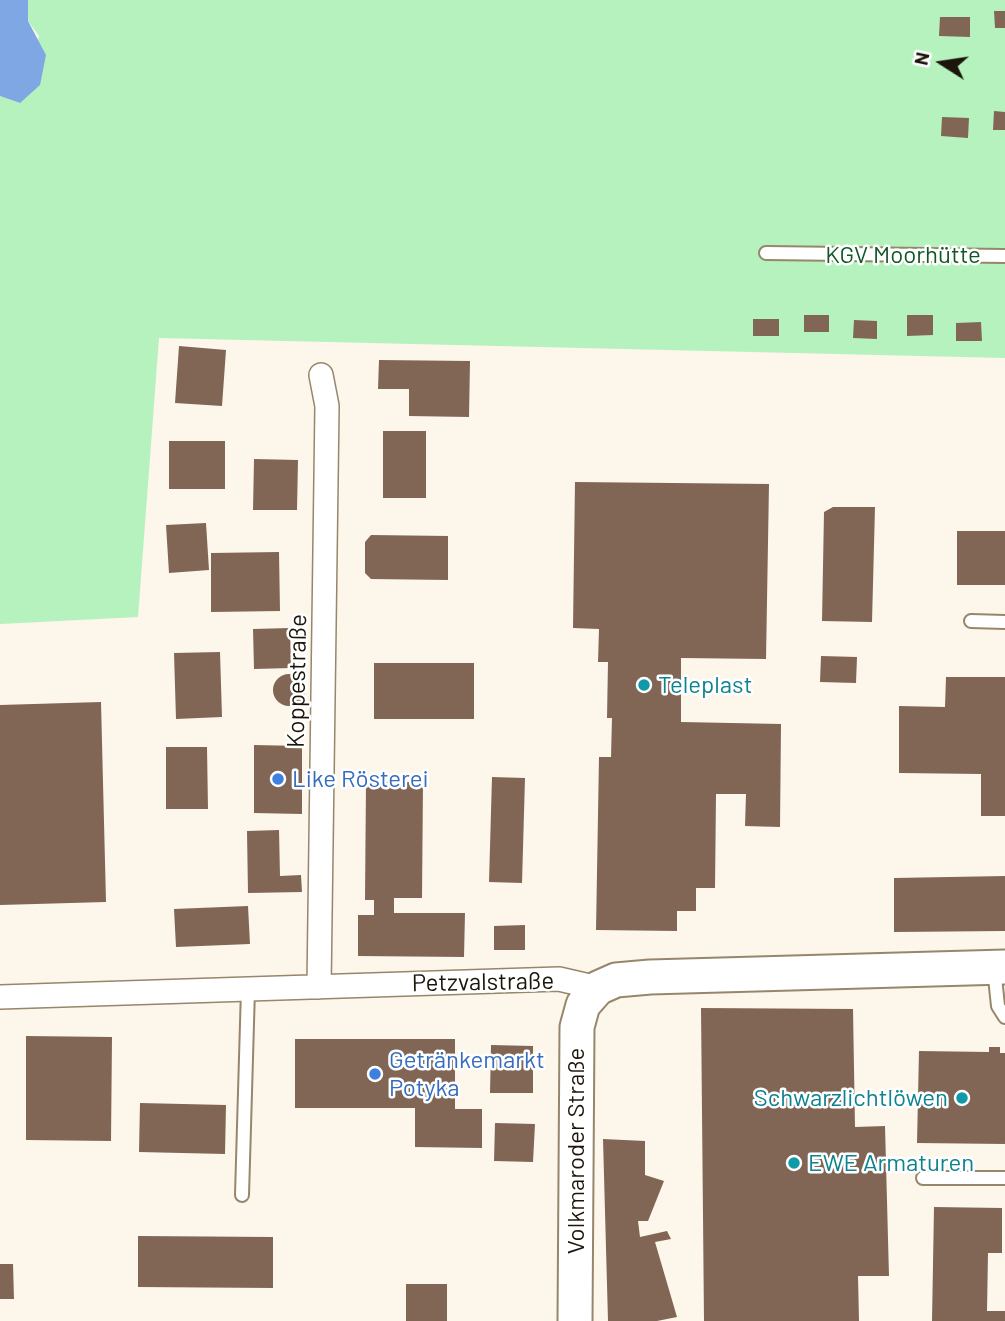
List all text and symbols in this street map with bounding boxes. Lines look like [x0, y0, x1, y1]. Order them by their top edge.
north arrow [907, 28, 977, 98]
text: N [908, 50, 934, 67]
park label: KGV Moorhütte [825, 241, 981, 269]
street label: Koppestraße [281, 614, 313, 748]
place label: Teleplast [658, 671, 752, 699]
marker: Teleplast [636, 677, 652, 693]
place label: Like Rösterei [292, 765, 429, 793]
marker: Like Rösterei [270, 771, 286, 787]
street label: Petzvalstraße [412, 966, 554, 998]
place label: Getränkemarkt Potyka [389, 1046, 545, 1102]
street label: Volkmaroder Straße [562, 1048, 590, 1254]
marker: Getränkemarkt Potyka [367, 1066, 383, 1082]
place label: Schwarzlichtlöwen [754, 1084, 948, 1112]
marker: Schwarzlichtlöwen [954, 1090, 970, 1106]
place label: EWE Armaturen [808, 1149, 974, 1177]
marker: EWE Armaturen [786, 1155, 802, 1171]

